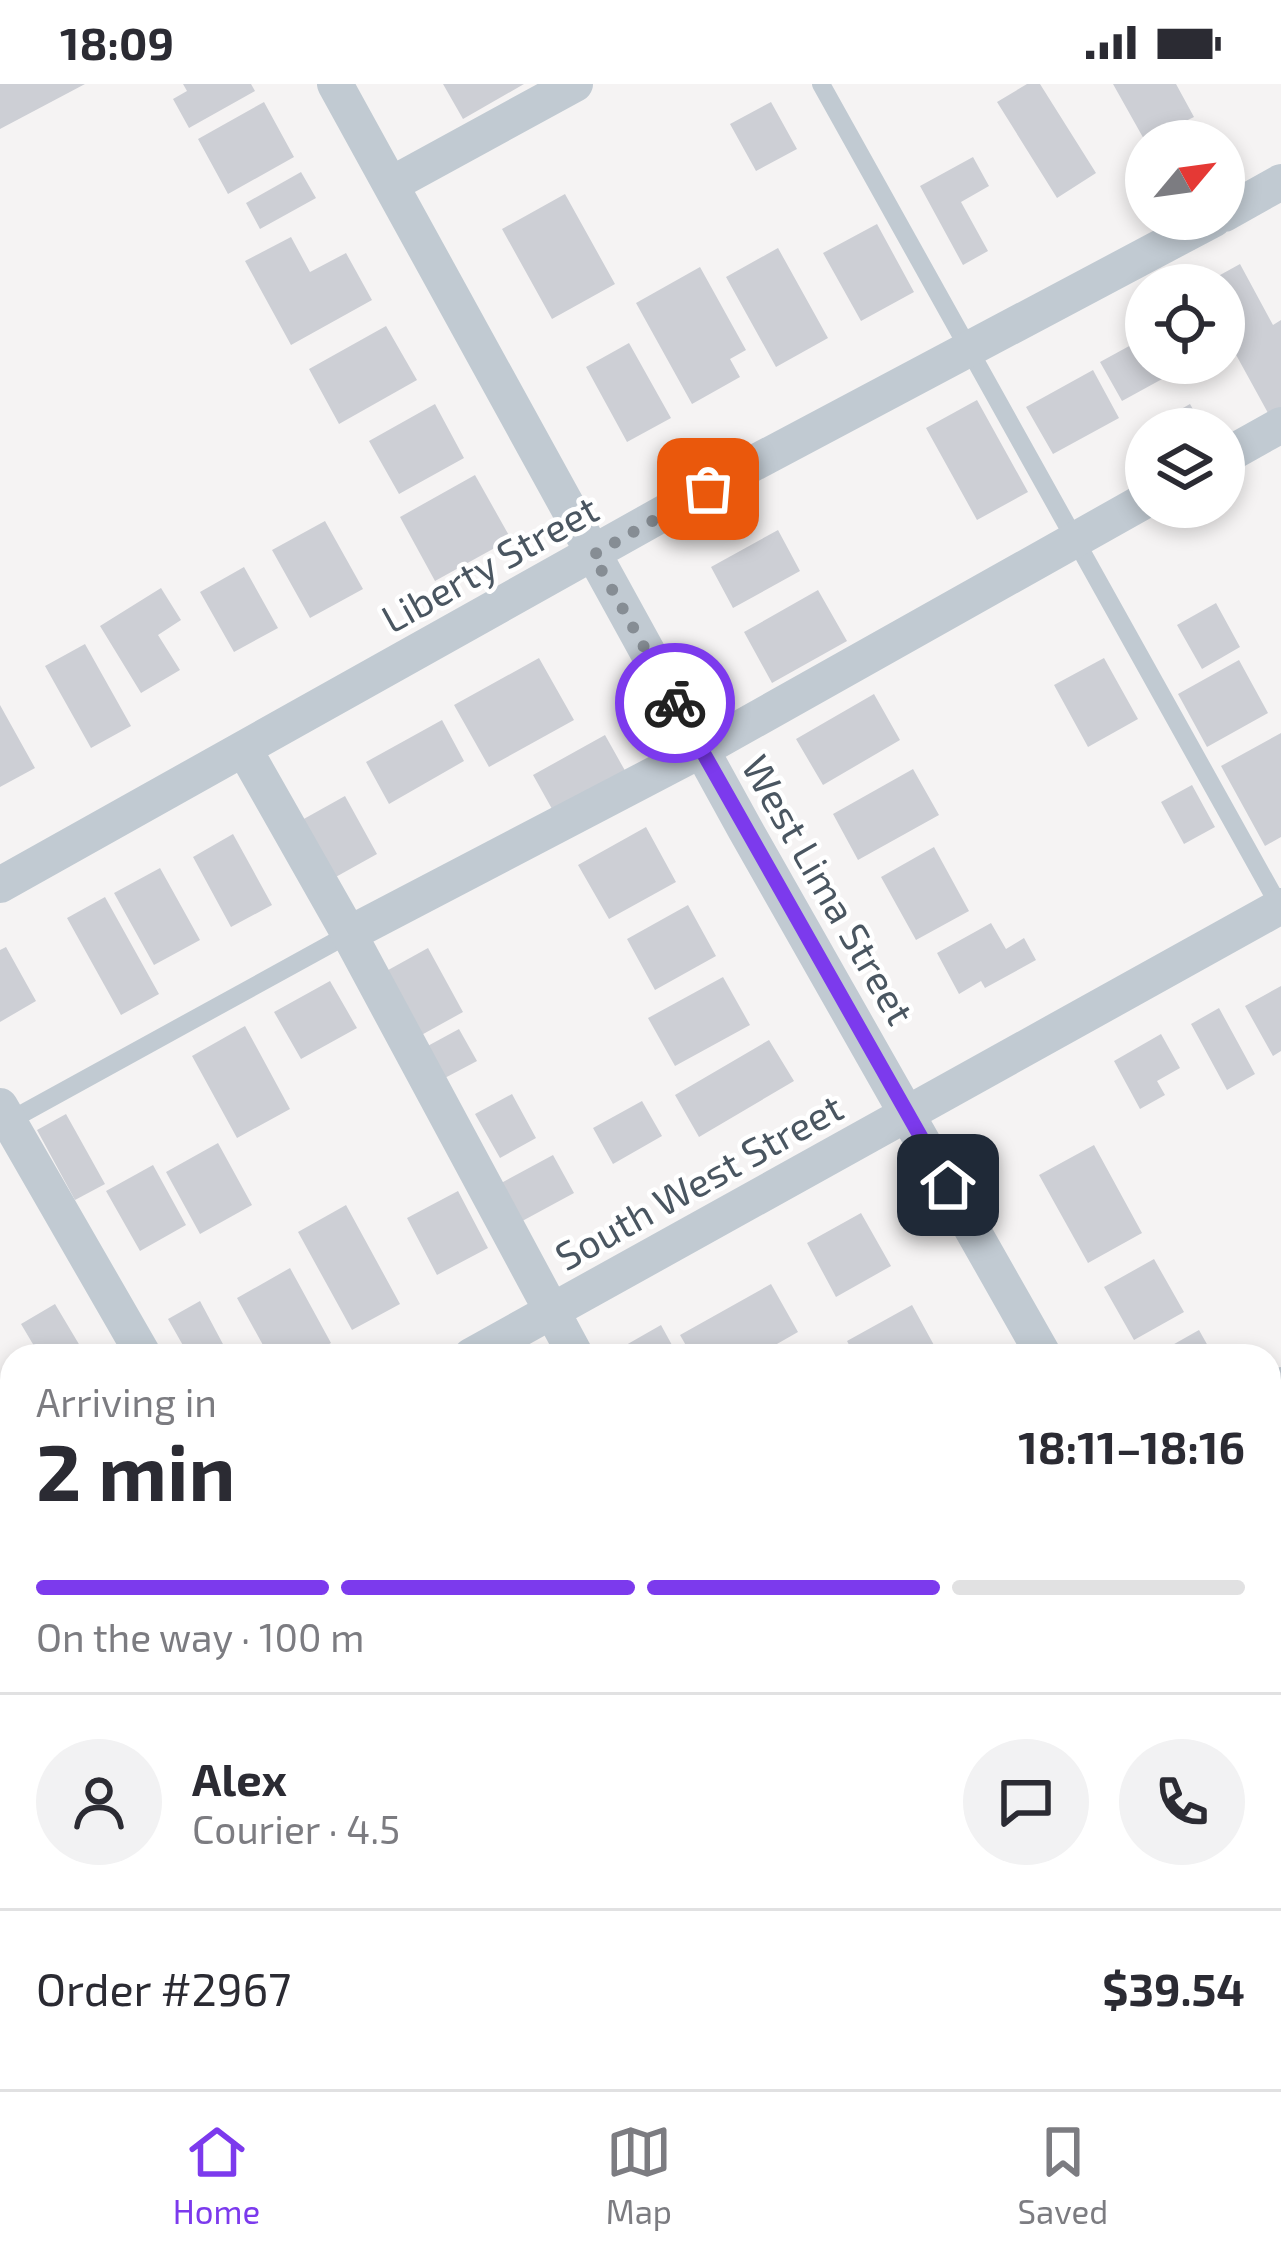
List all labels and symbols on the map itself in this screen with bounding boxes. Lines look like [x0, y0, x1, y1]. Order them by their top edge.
north arrow [1125, 120, 1245, 240]
pin [657, 438, 759, 540]
street label: Liberty Street [373, 484, 606, 641]
courier [615, 643, 735, 763]
street label: West Lima Street [733, 746, 925, 1032]
street label: South West Street [547, 1082, 850, 1279]
pin [897, 1134, 999, 1236]

